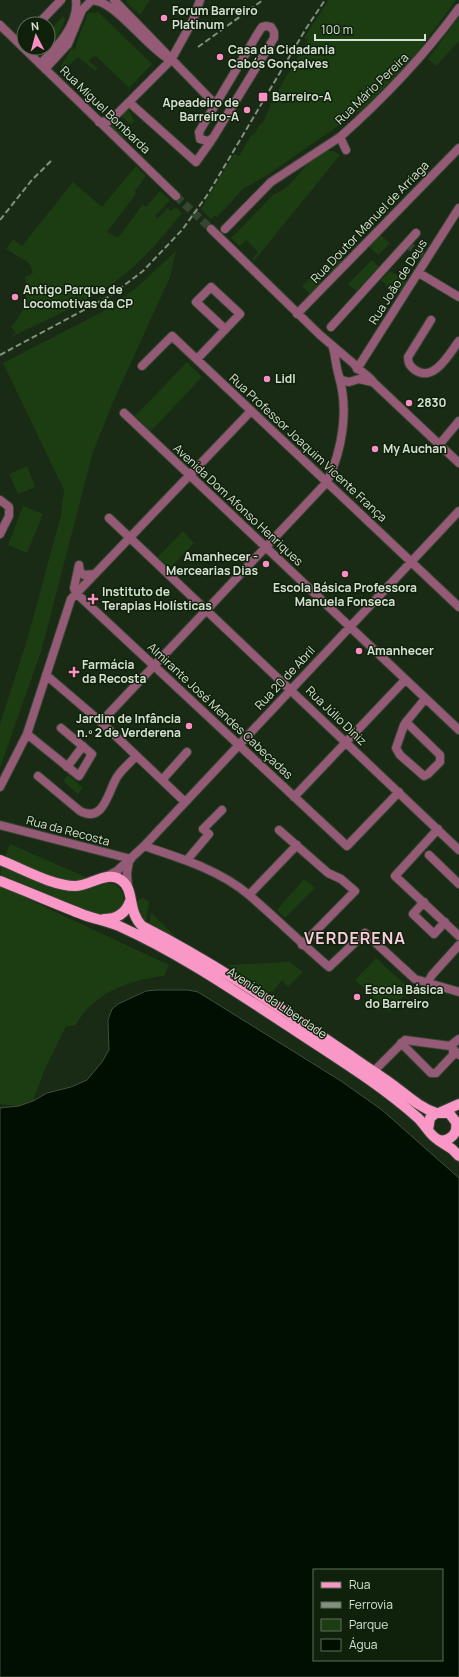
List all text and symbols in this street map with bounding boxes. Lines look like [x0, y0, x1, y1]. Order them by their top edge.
place label: Forum Barreiro Platinum [172, 2, 258, 33]
marker: Forum Barreiro Platinum [159, 13, 169, 23]
north arrow [16, 16, 56, 56]
scale bar [315, 16, 425, 42]
text: N [30, 18, 40, 33]
text: 100 m [321, 21, 353, 38]
place label: Casa da Cidadania Cabós Gonçalves [228, 41, 335, 72]
street label: Rua Mário Pereira [331, 49, 412, 128]
marker: Casa da Cidadania Cabós Gonçalves [215, 52, 225, 62]
street label: Rua Miguel Bombarda [56, 62, 154, 157]
place label: Barreiro-A [272, 88, 331, 105]
marker: Barreiro-A [257, 91, 269, 103]
place label: Apeadeiro de Barreiro-A [162, 94, 239, 125]
marker: Apeadeiro de Barreiro-A [242, 105, 252, 115]
street label: Rua Doutor Manuel de Arriaga [307, 157, 433, 286]
street label: Rua João de Deus [365, 236, 431, 328]
place label: Antigo Parque de Locomotivas da CP [23, 281, 133, 312]
marker: Antigo Parque de Locomotivas da CP [10, 292, 20, 302]
street label: Rua Professor Joaquim Vicente França [226, 370, 391, 525]
place label: Lidl [275, 370, 296, 387]
marker: Lidl [262, 374, 272, 384]
place label: 2830 [417, 394, 446, 411]
marker: 2830 [404, 398, 414, 408]
street label: Avenida Dom Afonso Henriques [170, 440, 307, 569]
place label: My Auchan [383, 440, 447, 457]
marker: My Auchan [370, 444, 380, 454]
place label: Amanhecer - Mercearias Dias [166, 548, 258, 579]
marker: Amanhecer - Mercearias Dias [261, 559, 271, 569]
marker: Escola Básica Professora Manuela Fonseca [340, 569, 350, 579]
place label: Escola Básica Professora Manuela Fonseca [273, 579, 417, 610]
place label: Instituto de Terapias Holísticas [102, 583, 212, 614]
marker: Instituto de Terapias Holísticas [87, 593, 99, 605]
street label: Almirante José Mendes Cabeçadas [144, 639, 297, 783]
street label: Rua 20 de Abril [251, 642, 319, 713]
place label: Amanhecer [367, 642, 434, 659]
marker: Amanhecer [354, 646, 364, 656]
place label: Farmácia da Recosta [82, 656, 147, 687]
marker: Farmácia da Recosta [69, 667, 79, 677]
street label: Rua Júlio Diniz [302, 682, 371, 749]
place label: Jardim de Infância n.º 2 de Verderena [76, 710, 181, 741]
marker: Jardim de Infância n.º 2 de Verderena [184, 721, 194, 731]
street label: Rua da Recosta [24, 811, 112, 850]
district label: VERDERENA [304, 927, 406, 949]
street label: Avenida da Liberdade [224, 963, 331, 1042]
place label: Escola Básica do Barreiro [365, 981, 443, 1012]
marker: Escola Básica do Barreiro [352, 992, 362, 1002]
legend [313, 1569, 443, 1661]
text: Rua [349, 1576, 370, 1593]
text: Ferrovia [349, 1596, 393, 1613]
text: Parque [349, 1616, 388, 1633]
text: Água [349, 1636, 378, 1653]

